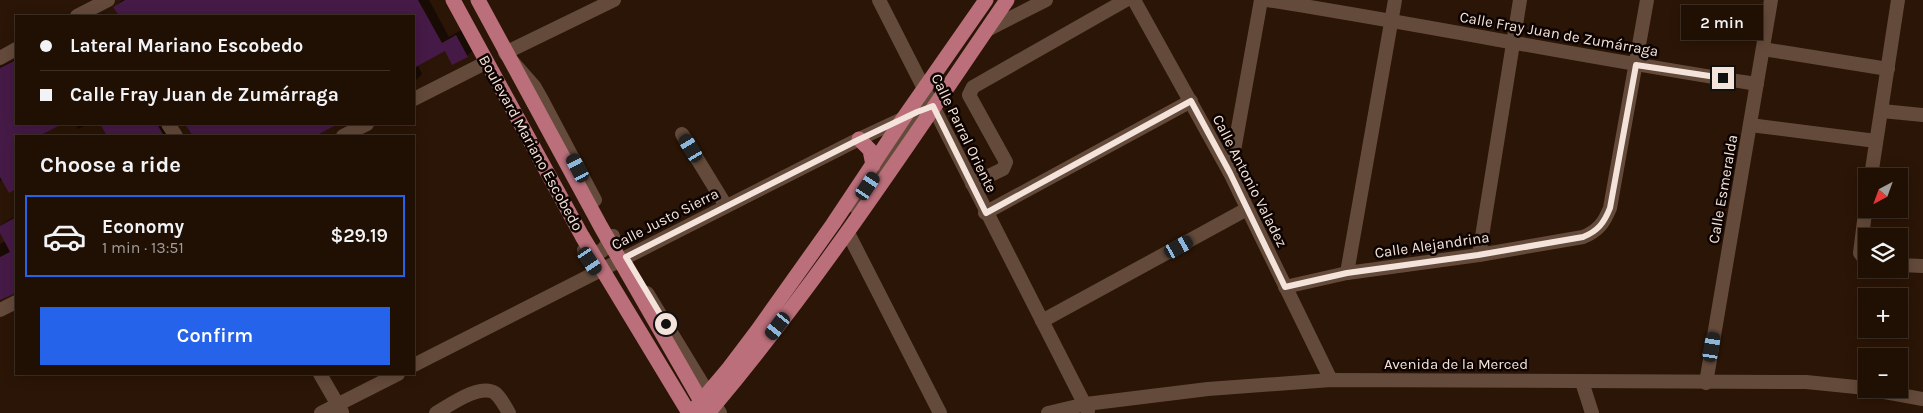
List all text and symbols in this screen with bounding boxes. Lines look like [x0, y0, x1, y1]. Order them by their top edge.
callout: 2 min [1682, 5, 1764, 40]
street label: Calle Fray Juan de Zumárraga [1458, 8, 1660, 60]
text: 2 min [1700, 13, 1744, 32]
text: Lateral Mariano Escobedo [70, 35, 303, 57]
street label: Boulevard Mariano Escobedo [475, 52, 587, 234]
route end [1712, 67, 1734, 89]
street label: Calle Parral Oriente [927, 71, 1001, 195]
text: Calle Fray Juan de Zumárraga [70, 84, 339, 106]
street label: Calle Antonio Valadez [1209, 112, 1291, 250]
car [676, 131, 705, 165]
street label: Calle Esmeralda [1705, 133, 1741, 245]
car [564, 151, 591, 185]
text: Choose a ride [40, 152, 181, 178]
north arrow [1858, 168, 1908, 218]
map controls [1858, 168, 1908, 398]
car [853, 169, 882, 203]
street label: Calle Justo Sierra [608, 184, 722, 254]
icon: car [42, 214, 87, 259]
text: Economy [102, 216, 184, 238]
text: $29.19 [330, 225, 388, 247]
street label: Calle Alejandrina [1373, 228, 1491, 262]
button: layers [1858, 228, 1908, 278]
car [1162, 233, 1195, 261]
text: 1 min · 13:51 [102, 238, 184, 257]
car [575, 244, 604, 278]
button: + [1858, 288, 1908, 338]
button: Confirm [40, 307, 390, 365]
car [762, 310, 793, 342]
route start [655, 313, 677, 335]
car [1702, 331, 1721, 363]
button: − [1858, 348, 1908, 398]
street label: Avenida de la Merced [1384, 355, 1528, 373]

